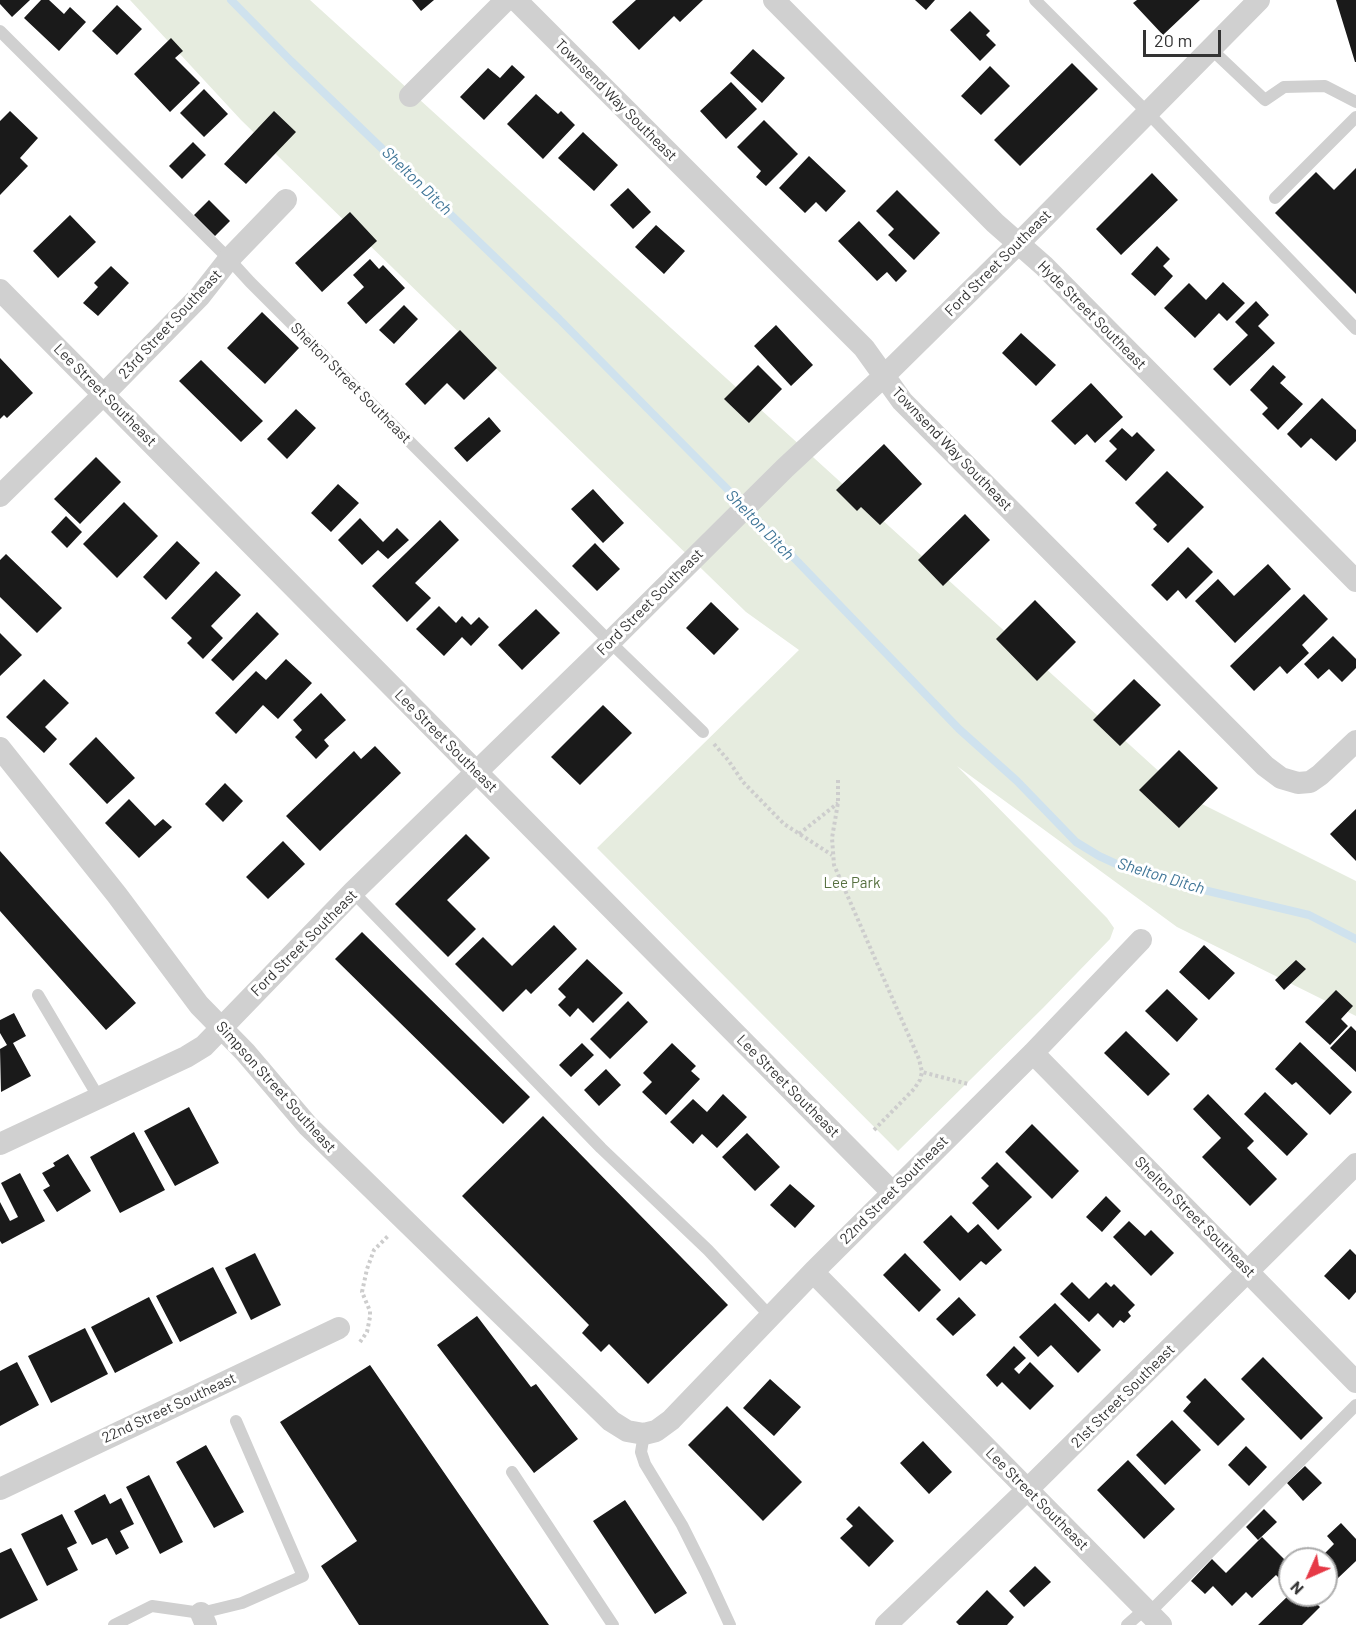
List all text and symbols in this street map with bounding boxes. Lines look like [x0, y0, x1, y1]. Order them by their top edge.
scale bar [1146, 18, 1224, 56]
text: 20 m [1154, 29, 1192, 51]
street label: Townsend Way Southeast [551, 35, 681, 165]
water label: Shelton Ditch [378, 143, 456, 219]
street label: Ford Street Southeast [941, 206, 1055, 320]
street label: Hyde Street Southeast [1034, 257, 1150, 373]
street label: 23rd Street Southeast [115, 266, 225, 382]
street label: Shelton Street Southeast [287, 319, 415, 447]
street label: Lee Street Southeast [50, 340, 160, 450]
street label: Townsend Way Southeast [888, 383, 1016, 515]
water label: Shelton Ditch [722, 486, 798, 564]
street label: Ford Street Southeast [593, 545, 707, 659]
street label: Lee Street Southeast [391, 686, 501, 796]
water label: Shelton Ditch [1115, 854, 1207, 898]
park label: Lee Park [824, 874, 880, 892]
street label: Ford Street Southeast [247, 886, 361, 1000]
street label: Simpson Street Southeast [212, 1018, 340, 1156]
street label: Lee Street Southeast [733, 1031, 843, 1141]
street label: 22nd Street Southeast [836, 1132, 952, 1248]
street label: Shelton Street Southeast [1131, 1153, 1259, 1281]
street label: 21st Street Southeast [1067, 1340, 1179, 1452]
street label: 22nd Street Southeast [99, 1369, 239, 1447]
street label: Lee Street Southeast [982, 1444, 1092, 1554]
north arrow [1278, 1547, 1338, 1607]
text: N [1286, 1578, 1307, 1599]

